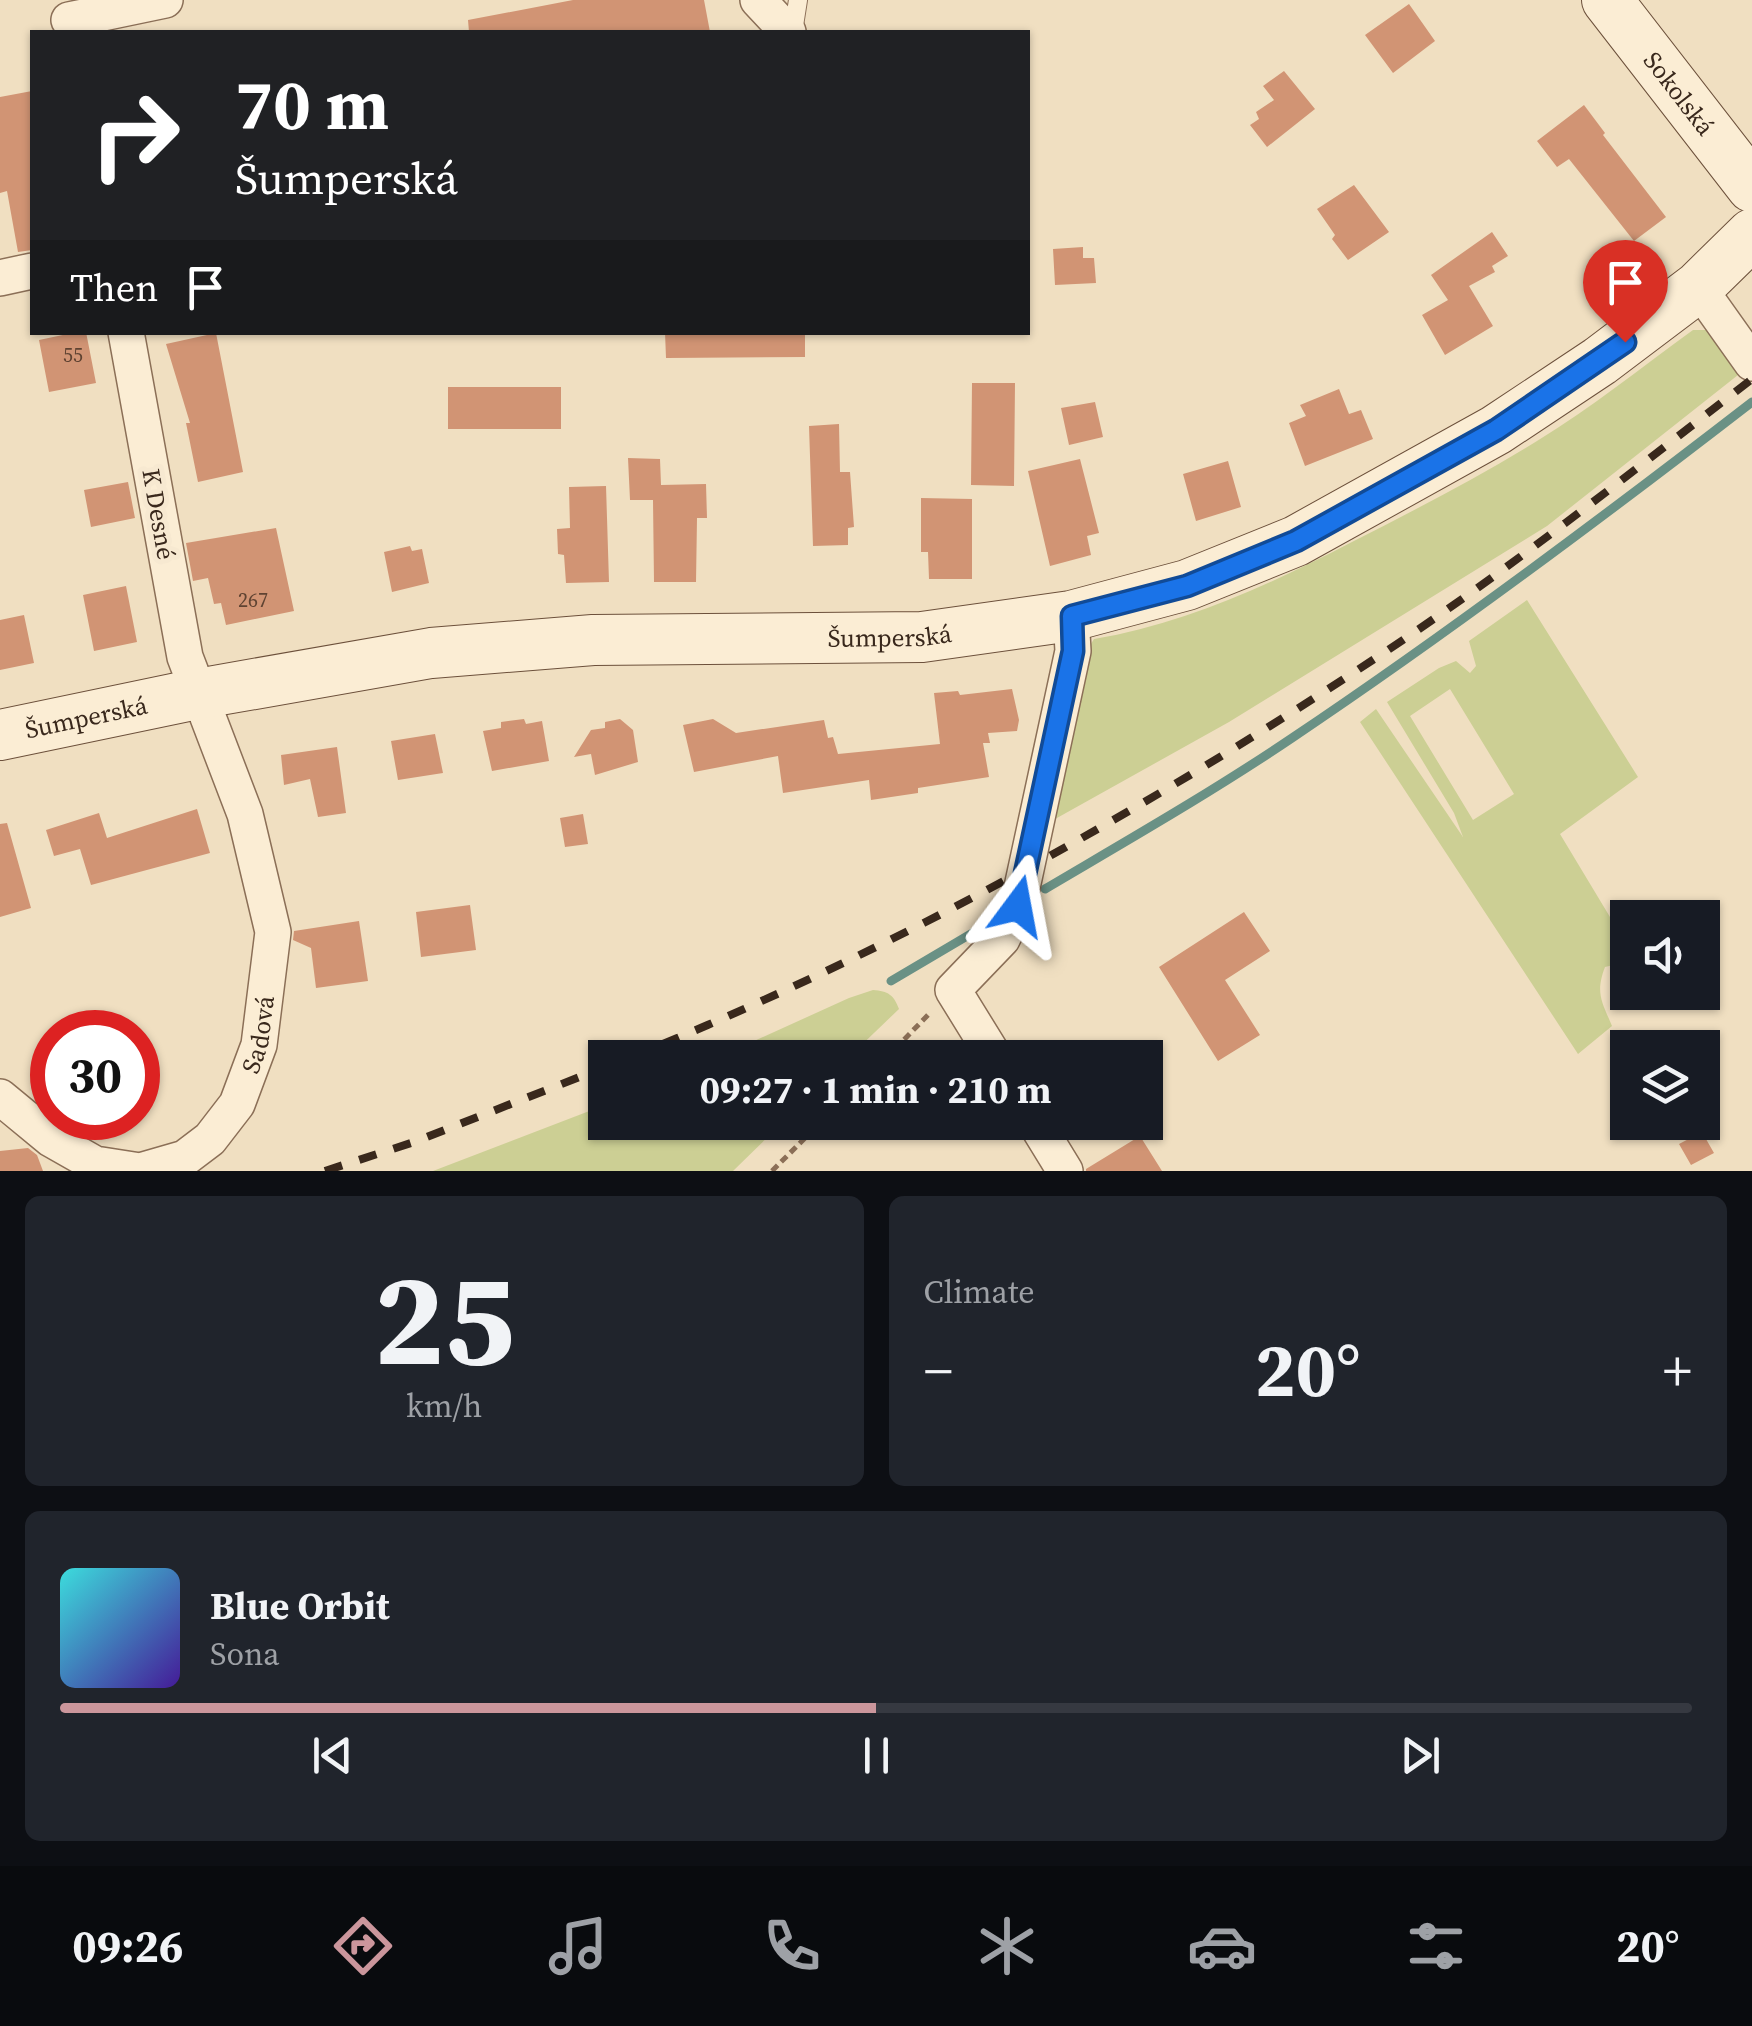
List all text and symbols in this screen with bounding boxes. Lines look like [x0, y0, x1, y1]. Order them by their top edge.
street label: Sokolská [1636, 44, 1723, 142]
text: 70 m [235, 56, 389, 152]
icon: right [70, 70, 200, 200]
text: Šumperská [235, 147, 458, 209]
pin [1583, 240, 1668, 343]
icon: arrive [1598, 255, 1653, 310]
icon: arrive [178, 260, 233, 315]
text: Then [70, 262, 158, 314]
house number: 55 [63, 341, 83, 369]
street label: K Desné [134, 466, 184, 562]
house number: 267 [238, 586, 268, 614]
street label: Šumperská [828, 616, 954, 655]
street label: Šumperská [22, 688, 151, 746]
position arrow [966, 854, 1070, 958]
map controls [1610, 900, 1720, 1140]
button: sound [1610, 900, 1720, 1010]
street label: Sadová [233, 993, 282, 1078]
speed limit sign: 30 [30, 1010, 160, 1140]
button: layers [1610, 1030, 1720, 1140]
text: 09:27 · 1 min · 210 m [699, 1064, 1052, 1116]
text: 25 [374, 1229, 515, 1408]
text: Climate [924, 1270, 1035, 1314]
text: 20° [1255, 1318, 1361, 1421]
text: − [924, 1333, 953, 1408]
text: + [1663, 1333, 1692, 1408]
text: km/h [406, 1384, 482, 1428]
text: Blue Orbit [210, 1580, 390, 1632]
text: Sona [210, 1632, 280, 1676]
icon: previous [305, 1728, 360, 1783]
icon: pause [849, 1728, 904, 1783]
icon: next [1393, 1728, 1448, 1783]
icon: directions [328, 1911, 398, 1981]
icon: music [543, 1911, 613, 1981]
icon: phone [757, 1911, 827, 1981]
icon: climate [972, 1911, 1042, 1981]
icon: car [1187, 1911, 1257, 1981]
icon: filters [1401, 1911, 1471, 1981]
text: 09:26 [72, 1915, 183, 1977]
text: 20° [1616, 1915, 1680, 1977]

